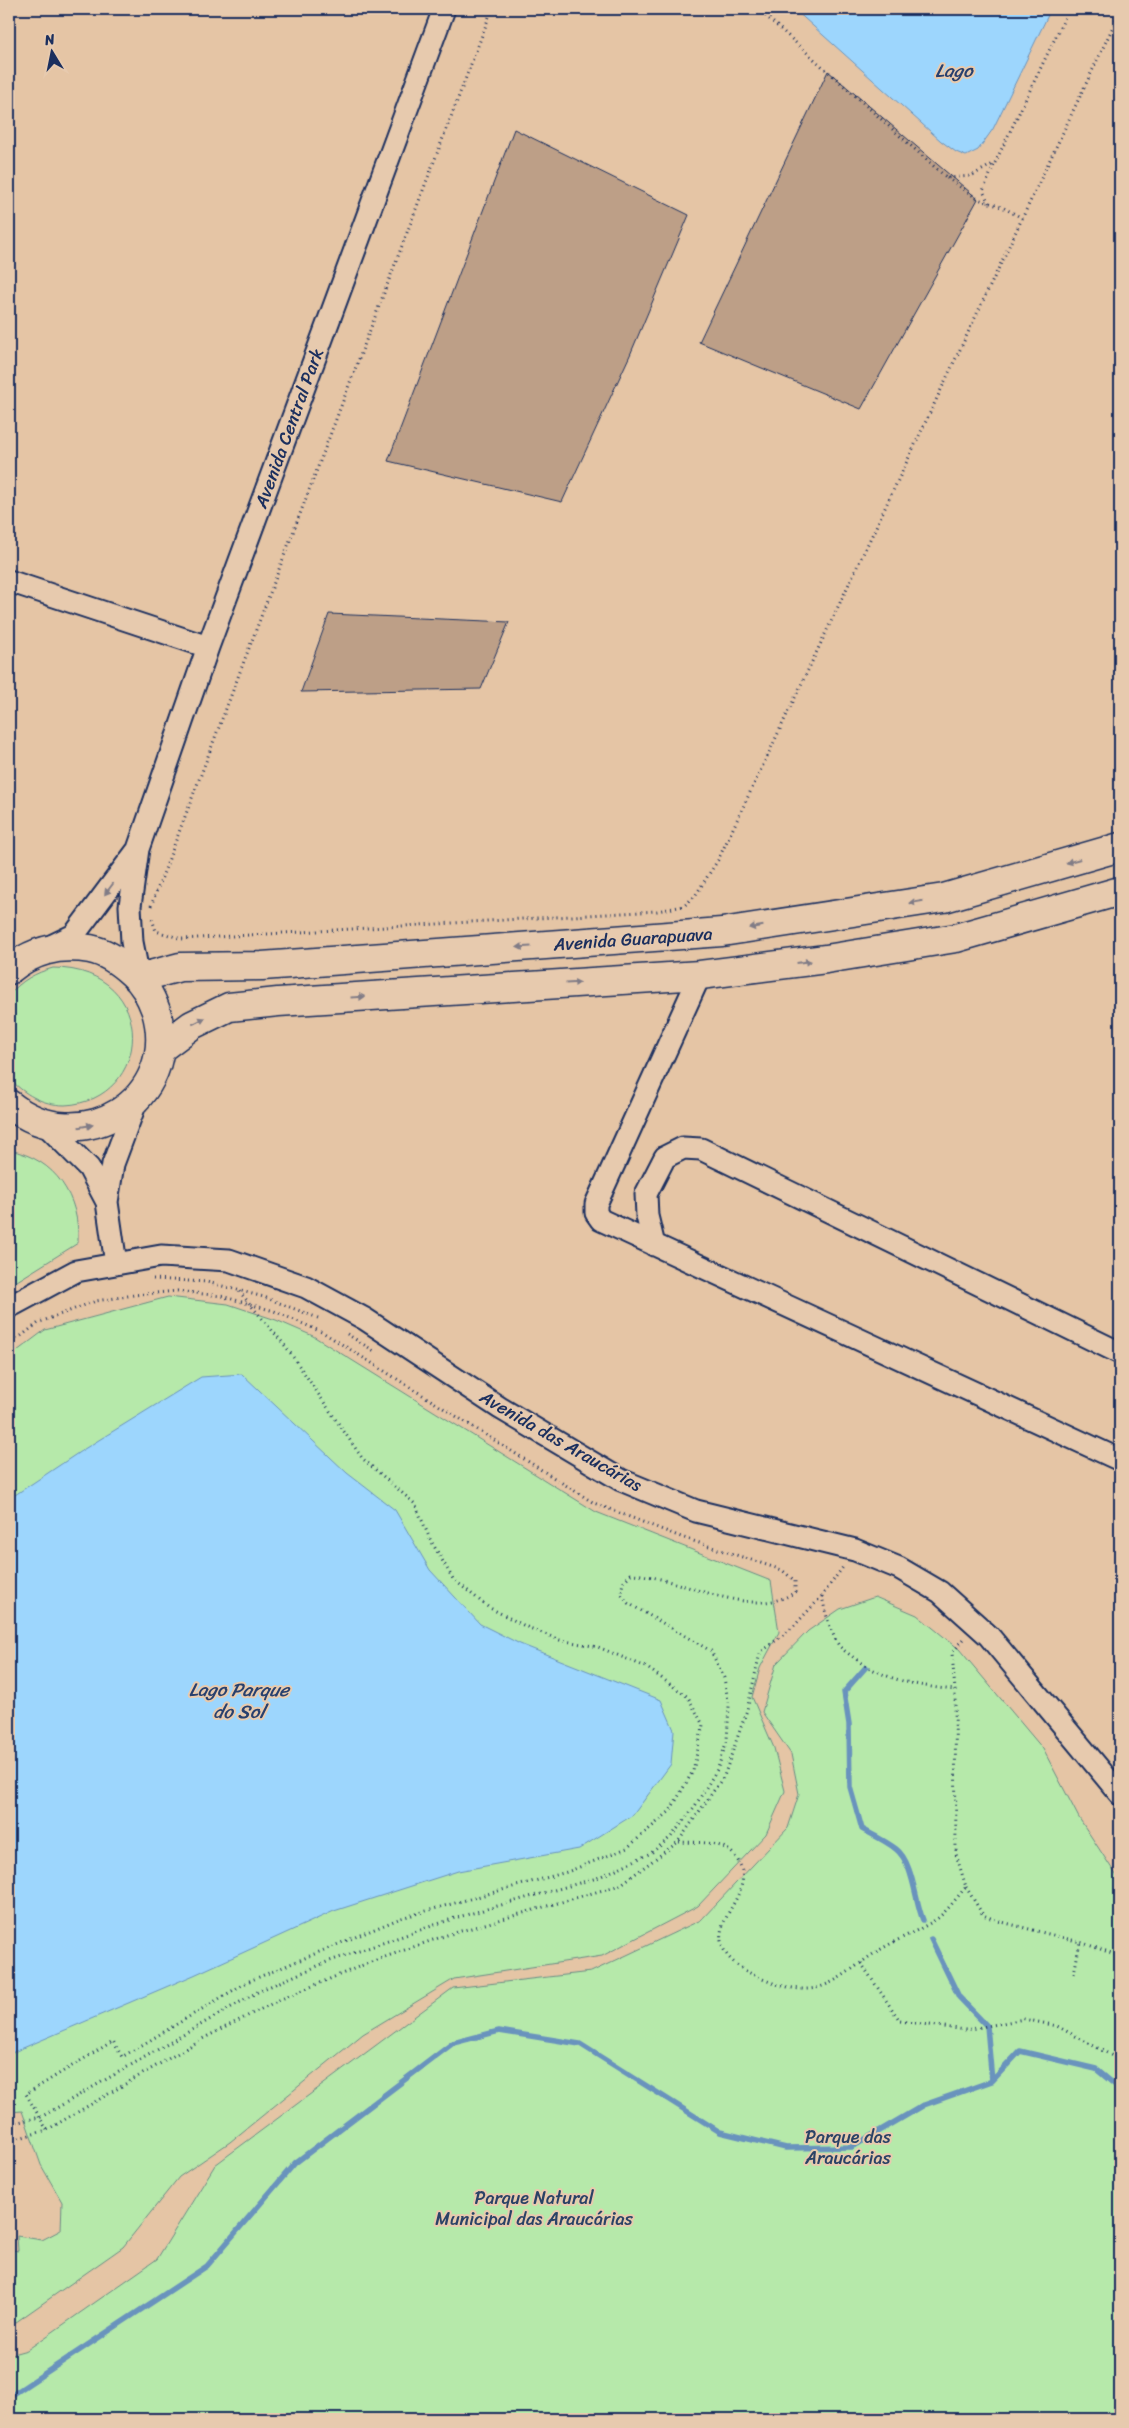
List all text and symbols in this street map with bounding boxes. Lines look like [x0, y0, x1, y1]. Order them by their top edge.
text: N [42, 26, 57, 53]
north arrow [28, 28, 78, 78]
water label: Lago [935, 54, 974, 87]
street label: Avenida Central Park [245, 343, 333, 514]
one-way arrow [1066, 857, 1081, 865]
one-way arrow [103, 882, 114, 895]
one-way arrow [908, 899, 924, 907]
street label: Avenida Guarapuava [551, 917, 714, 961]
one-way arrow [747, 924, 763, 932]
one-way arrow [516, 943, 532, 951]
one-way arrow [796, 958, 812, 966]
one-way arrow [565, 978, 581, 986]
one-way arrow [350, 992, 366, 1000]
one-way arrow [192, 1017, 207, 1025]
one-way arrow [79, 1121, 95, 1129]
street label: Avenida das Araucárias [473, 1381, 649, 1501]
water label: Lago Parque do Sol [189, 1673, 291, 1728]
park label: Parque das Araucárias [804, 2121, 892, 2174]
park label: Parque Natural Municipal das Araucárias [435, 2182, 633, 2235]

